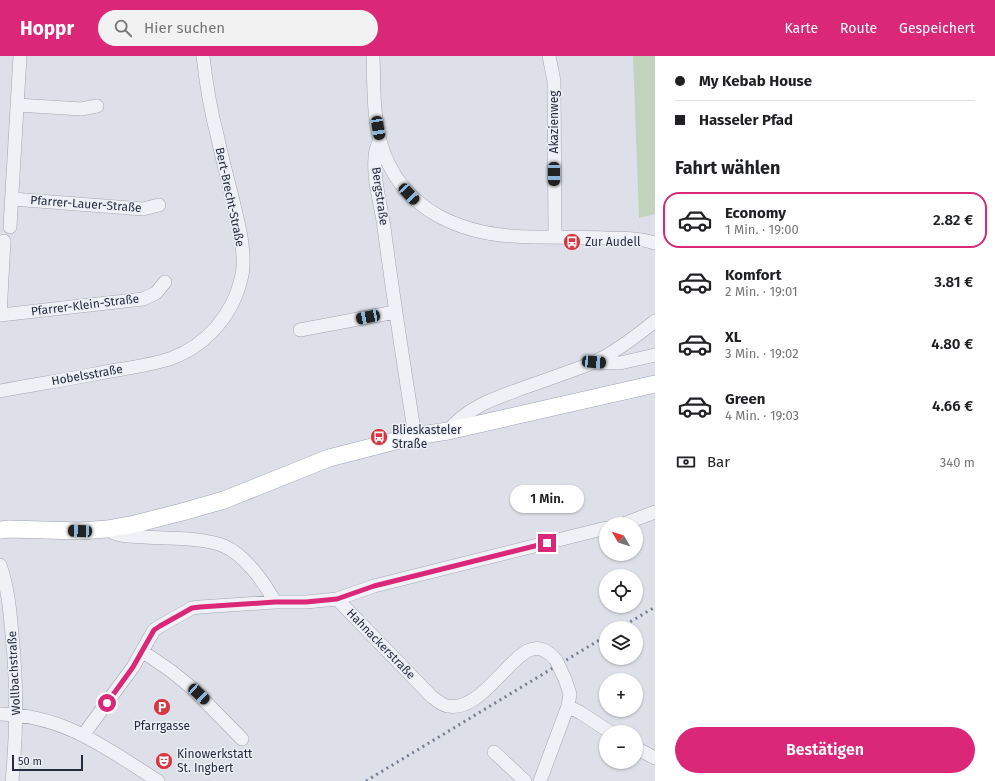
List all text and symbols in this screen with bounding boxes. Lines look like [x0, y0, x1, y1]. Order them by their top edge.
search box [98, 10, 378, 46]
text: Hoppr [20, 17, 74, 40]
icon: search [112, 17, 134, 39]
text: Hier suchen [144, 19, 225, 37]
text: Karte [784, 20, 818, 37]
text: Route [840, 20, 877, 37]
text: Gespeichert [899, 20, 975, 37]
text: My Kebab House [699, 72, 812, 90]
street label: Akazienweg [547, 90, 561, 153]
text: Hasseler Pfad [699, 111, 793, 129]
car [370, 115, 386, 141]
street label: Bert-Brecht-Straße [213, 146, 247, 248]
text: Fahrt wählen [675, 157, 780, 179]
car [548, 162, 560, 186]
street label: Bergstraße [369, 166, 391, 226]
car [396, 181, 422, 207]
street label: Pfarrer-Lauer-Straße [30, 193, 142, 215]
icon: car [677, 202, 713, 238]
text: Economy [725, 204, 786, 222]
text: 2.82 € [933, 211, 973, 229]
text: 1 Min. · 19:00 [725, 222, 799, 237]
bus stop icon: Zur Audell [562, 232, 582, 252]
place label: Zur Audell [585, 235, 641, 249]
icon: car [677, 264, 713, 300]
text: Komfort [725, 266, 781, 284]
text: 3.81 € [934, 273, 973, 291]
text: 2 Min. · 19:01 [725, 284, 798, 299]
street label: Pfarrer-Klein-Straße [30, 291, 140, 319]
car [355, 309, 381, 325]
icon: car [677, 326, 713, 362]
text: XL [725, 328, 741, 346]
text: 4.80 € [931, 335, 973, 353]
text: 3 Min. · 19:02 [725, 346, 799, 361]
car [582, 355, 606, 369]
street label: Hobelsstraße [50, 362, 124, 388]
icon: car [677, 388, 713, 424]
text: Green [725, 390, 765, 408]
text: 4.66 € [932, 397, 973, 415]
text: 4 Min. · 19:03 [725, 408, 799, 423]
place label: Blieskasteler Straße [392, 423, 462, 451]
bus stop icon: Blieskasteler Straße [369, 427, 389, 447]
icon: cash [675, 451, 697, 473]
text: Bar [707, 453, 730, 471]
text: 340 m [940, 455, 975, 470]
callout: 1 Min. [510, 485, 584, 513]
text: 1 Min. [530, 491, 564, 506]
north arrow [599, 517, 643, 561]
map controls [599, 517, 643, 769]
car [68, 525, 92, 537]
route end [538, 534, 556, 552]
button: locate [599, 569, 643, 613]
street label: Hahnackerstraße [344, 606, 418, 682]
button: layers [599, 621, 643, 665]
street label: Wollbachstraße [5, 630, 23, 716]
button: + [599, 673, 643, 717]
car [186, 681, 212, 707]
route start [98, 694, 116, 712]
parking icon: Pfarrgasse [152, 697, 172, 717]
place label: Pfarrgasse [134, 719, 190, 733]
button: − [599, 725, 643, 769]
button: Bestätigen [675, 727, 975, 773]
place label: Kinowerkstatt St. Ingbert [177, 747, 253, 775]
theatre icon: Kinowerkstatt St. Ingbert [154, 751, 174, 771]
scale bar [12, 753, 83, 772]
text: 50 m [18, 755, 42, 768]

